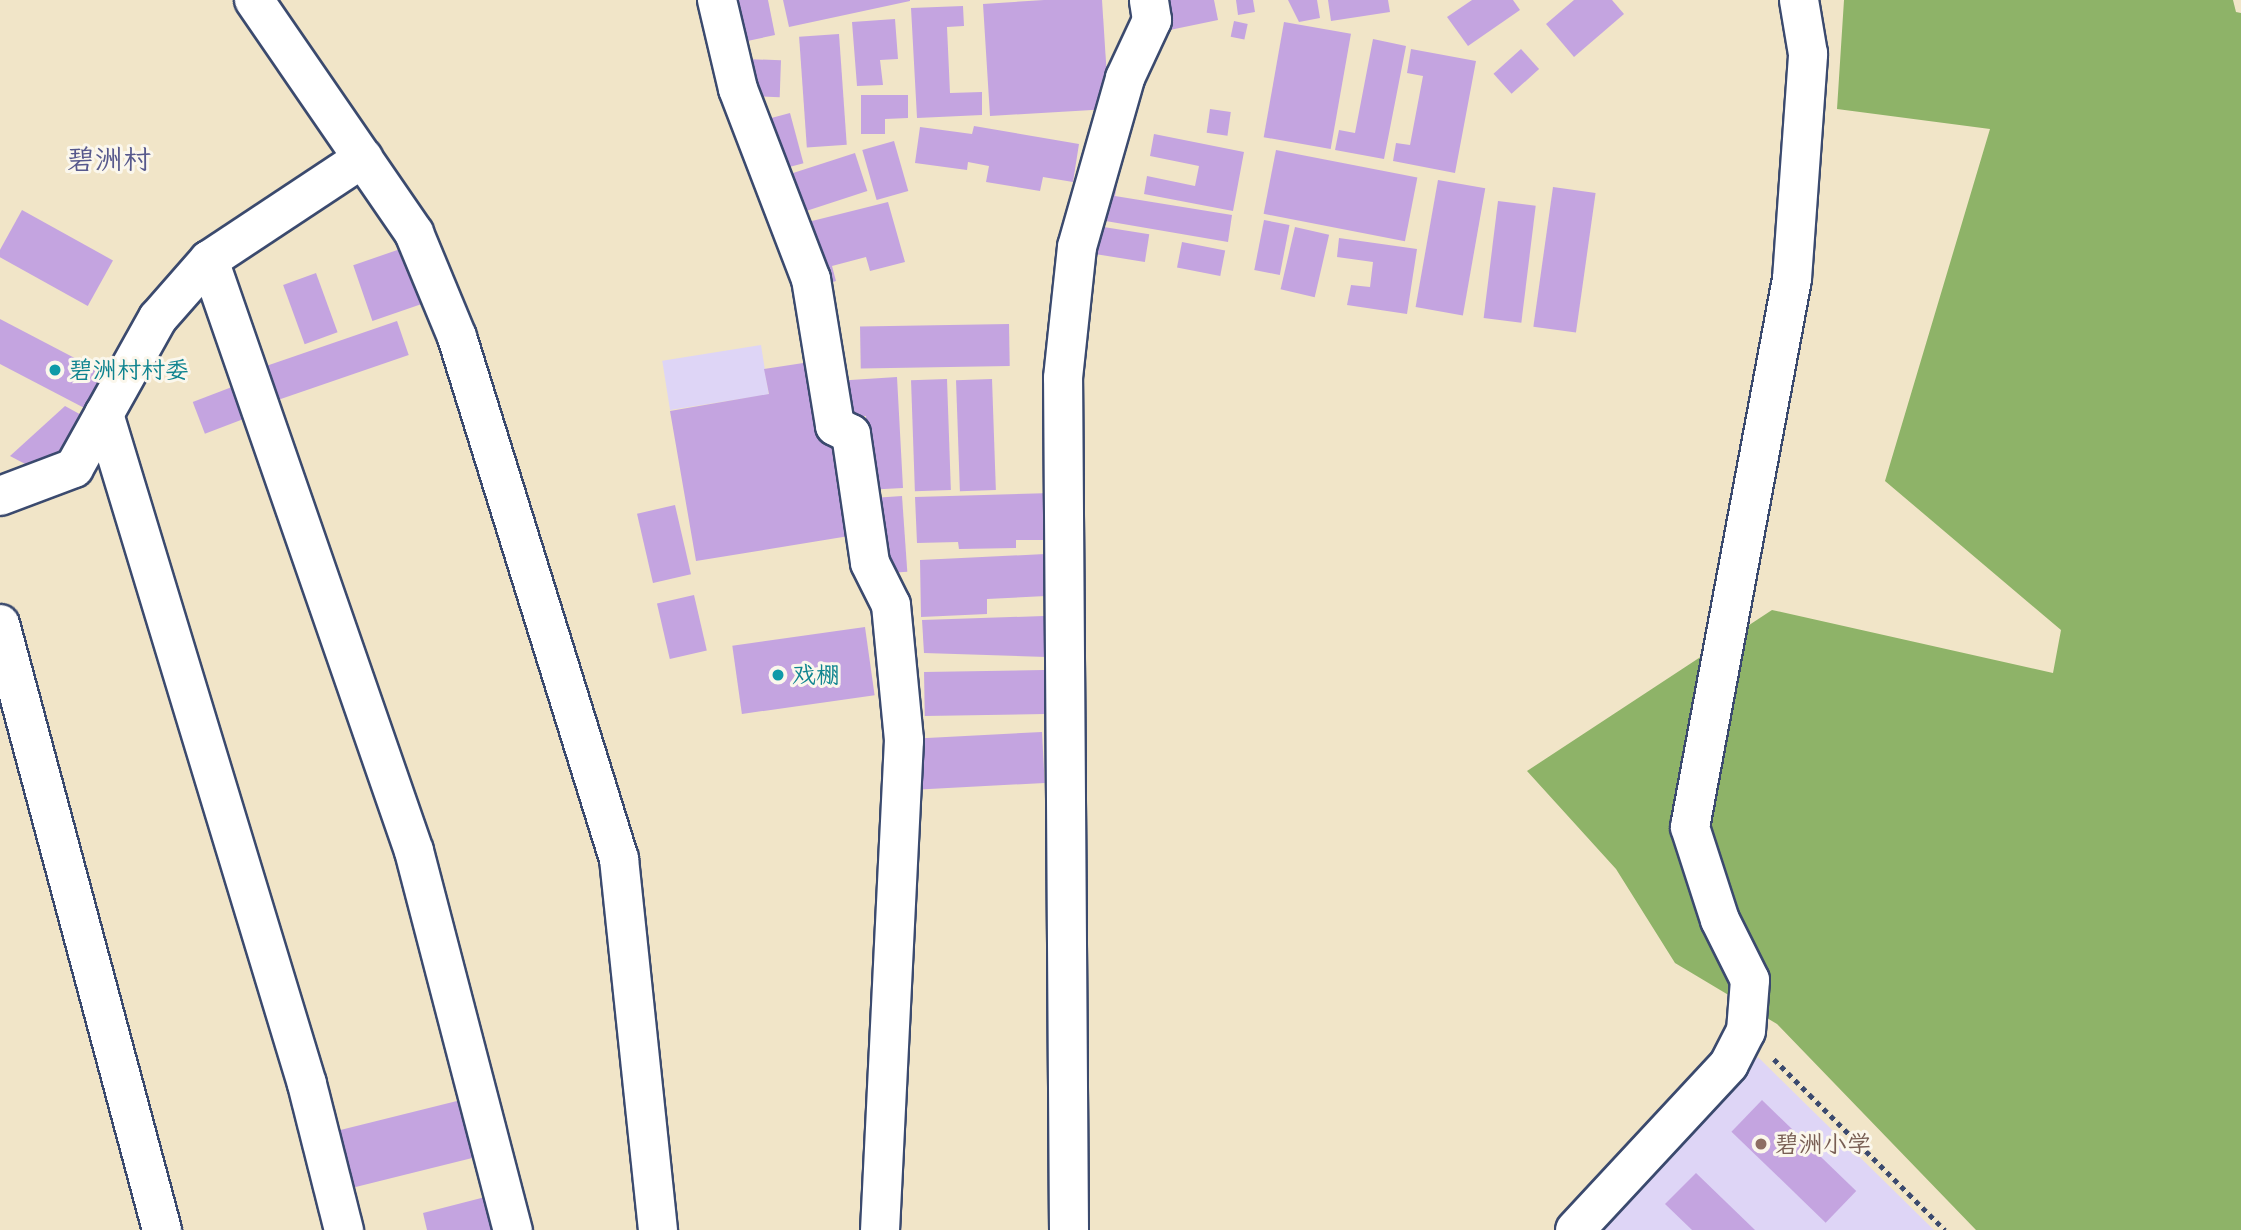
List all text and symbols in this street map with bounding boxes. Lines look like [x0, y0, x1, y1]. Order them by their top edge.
district label: 碧洲村 [67, 142, 151, 176]
place label: 碧洲村村委 [69, 356, 189, 384]
marker: 碧洲村村委 [47, 362, 63, 378]
place label: 戏棚 [792, 661, 840, 689]
marker: 戏棚 [770, 667, 786, 683]
place label: 碧洲小学 [1775, 1130, 1871, 1158]
marker: 碧洲小学 [1753, 1136, 1769, 1152]

